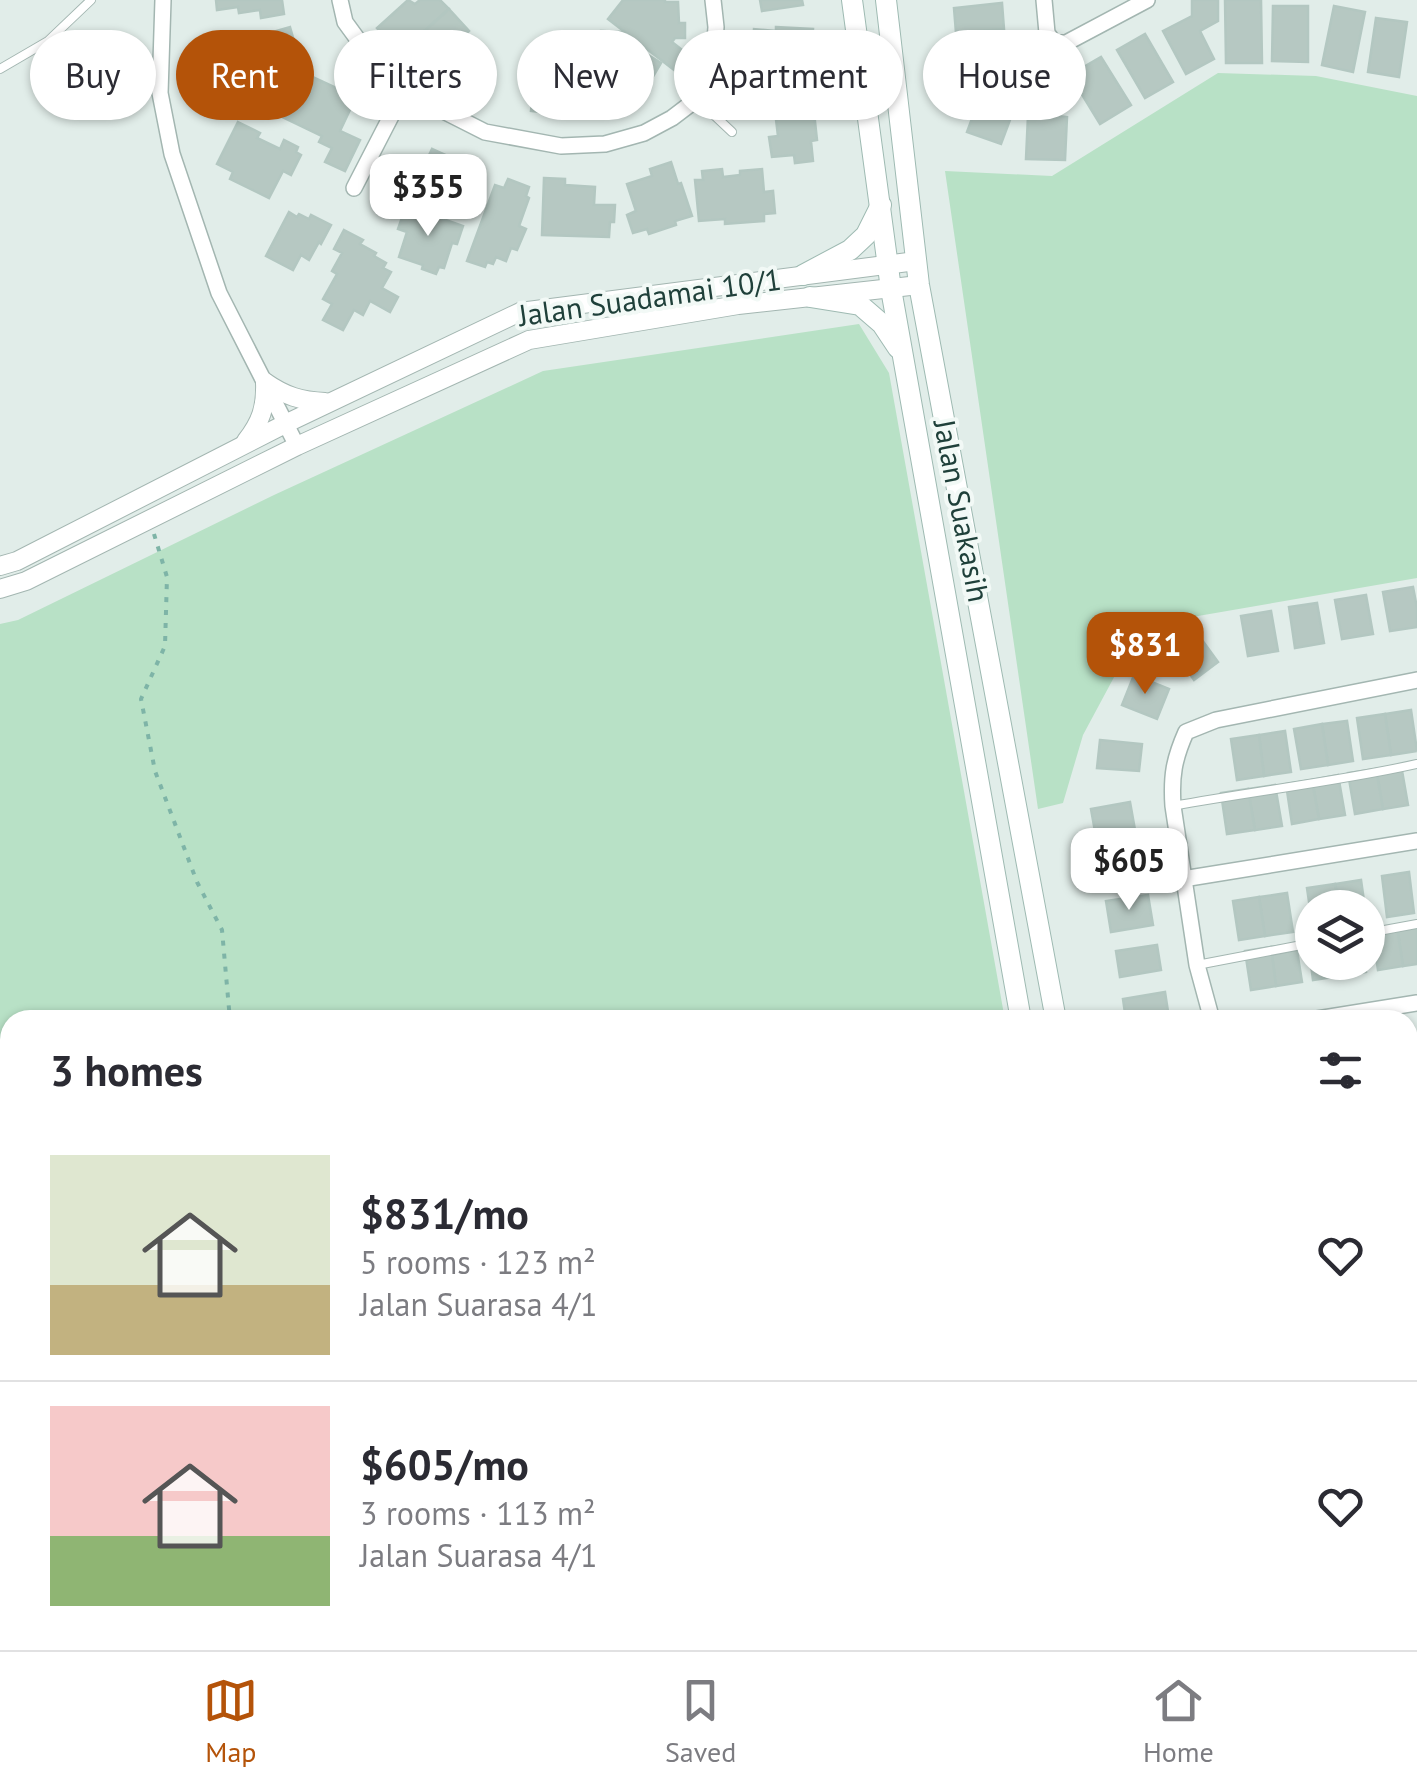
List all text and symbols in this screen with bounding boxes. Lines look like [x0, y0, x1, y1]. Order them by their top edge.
chip: Buy [30, 30, 156, 120]
chip: Rent [176, 30, 314, 120]
chip: Filters [334, 30, 497, 120]
chip: New [517, 30, 654, 120]
chip: Apartment [674, 30, 903, 120]
chip: House [923, 30, 1086, 120]
pin: $355 [369, 154, 487, 239]
text: $355 [392, 165, 464, 207]
street label: Jalan Suadamai 10/1 [514, 259, 784, 335]
street label: Jalan Suakasih [925, 414, 999, 605]
pin: $831 [1086, 612, 1204, 697]
text: $831 [1109, 623, 1181, 665]
pin: $605 [1070, 828, 1188, 913]
text: $605 [1093, 839, 1165, 881]
map controls [1295, 890, 1385, 980]
button: layers [1295, 890, 1385, 980]
text: 3 homes [50, 1043, 203, 1098]
icon: filters [1313, 1043, 1368, 1098]
text: $831/mo [360, 1186, 529, 1241]
icon: home [130, 1195, 250, 1315]
icon: heart [1313, 1228, 1368, 1283]
text: 5 rooms · 123 m² [360, 1241, 596, 1283]
text: Jalan Suarasa 4/1 [360, 1283, 597, 1325]
text: $605/mo [360, 1437, 529, 1492]
icon: home [130, 1446, 250, 1566]
icon: heart [1313, 1479, 1368, 1534]
text: 3 rooms · 113 m² [360, 1492, 596, 1534]
text: Jalan Suarasa 4/1 [360, 1534, 597, 1576]
tab: Map [203, 1673, 258, 1770]
tab: Saved [665, 1673, 736, 1770]
tab: Home [1143, 1673, 1214, 1770]

